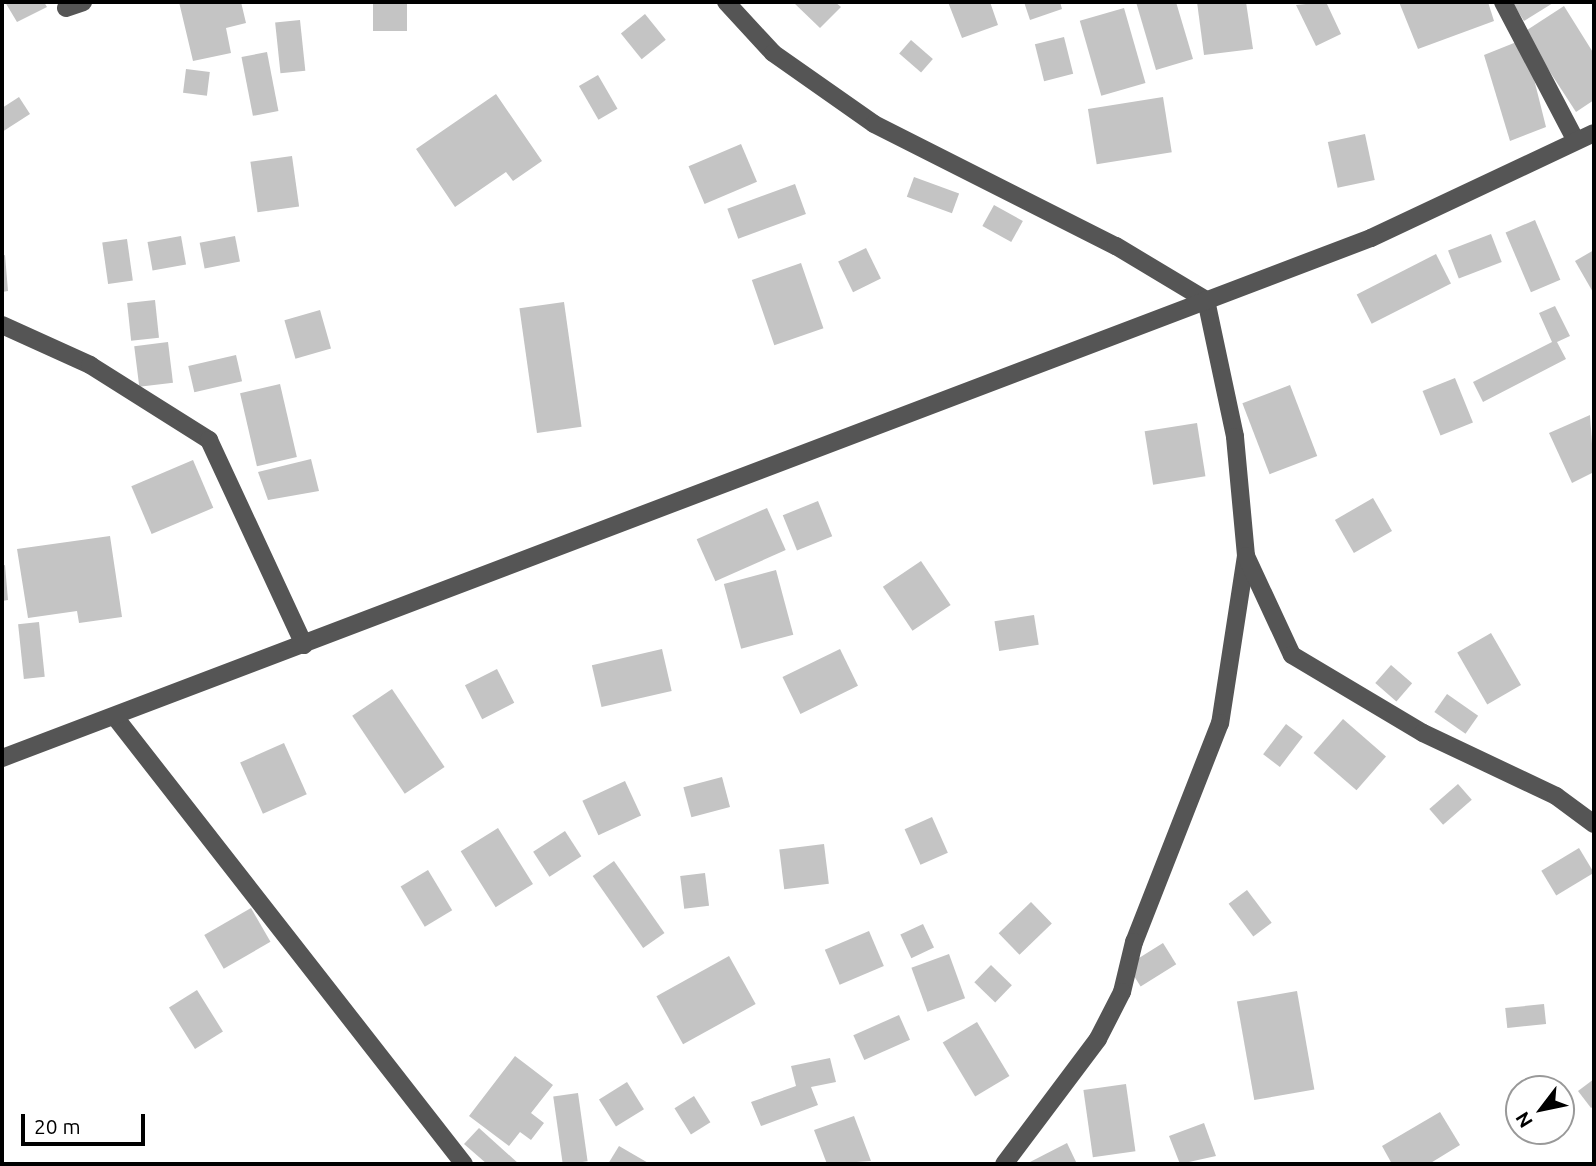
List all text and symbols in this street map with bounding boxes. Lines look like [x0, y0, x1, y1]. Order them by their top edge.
north arrow [1505, 1075, 1575, 1145]
scale bar [24, 1100, 149, 1144]
text: N [1511, 1108, 1537, 1132]
text: 20 m [34, 1114, 81, 1138]

